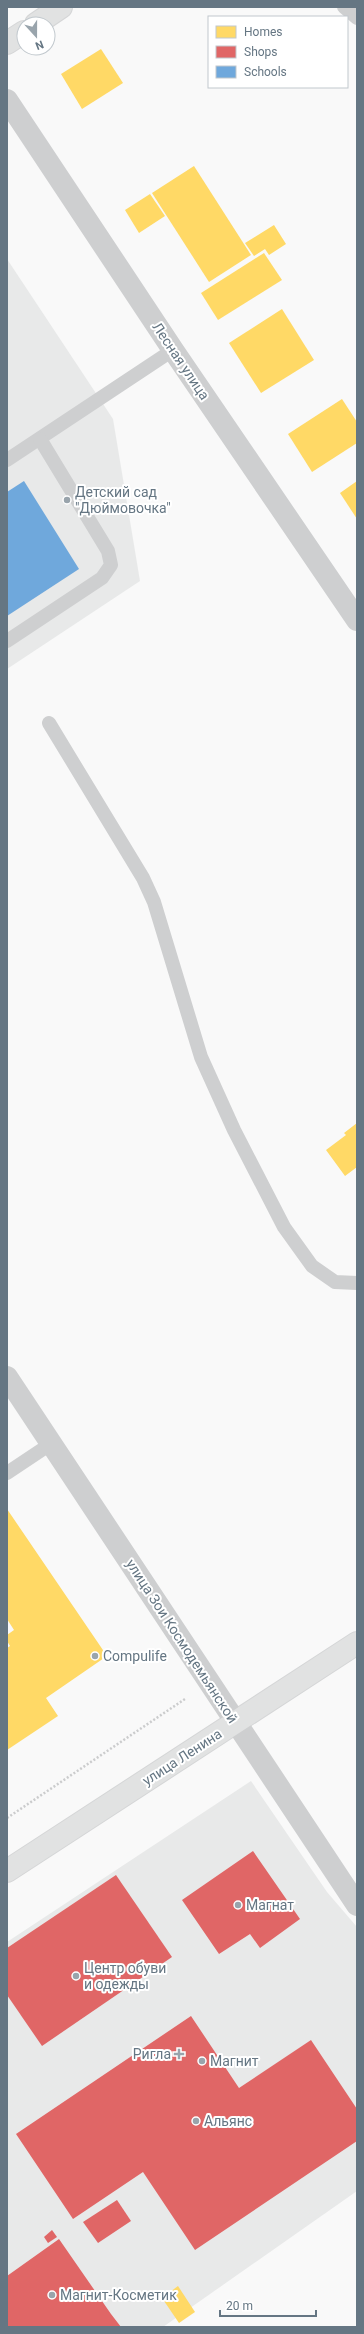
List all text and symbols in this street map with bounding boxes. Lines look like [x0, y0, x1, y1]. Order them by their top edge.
north arrow [16, 16, 56, 56]
legend [208, 16, 348, 88]
text: Homes [244, 25, 282, 39]
text: N [33, 37, 45, 52]
text: Shops [244, 45, 278, 59]
text: Schools [244, 65, 287, 79]
street label: Лесная улица [149, 319, 213, 403]
place label: Детский сад "Дюймовочка" [75, 484, 171, 516]
marker: Детский сад "Дюймовочка" [62, 495, 72, 505]
street label: улица Зои Космодемьянской [123, 1556, 241, 1726]
place label: Compulife [103, 1648, 167, 1664]
marker: Compulife [90, 1651, 100, 1661]
street label: улица Ленина [139, 1725, 225, 1789]
place label: Магнат [246, 1897, 294, 1913]
marker: Магнат [233, 1900, 243, 1910]
place label: Центр обуви и одежды [84, 1960, 166, 1992]
marker: Центр обуви и одежды [71, 1971, 81, 1981]
place label: Ригла [133, 2046, 171, 2062]
marker: Ригла [174, 2049, 184, 2059]
place label: Магнит [210, 2053, 259, 2069]
marker: Магнит [197, 2056, 207, 2066]
place label: Альянс [204, 2113, 252, 2129]
marker: Альянс [191, 2116, 201, 2126]
place label: Магнит-Косметик [60, 2287, 177, 2303]
marker: Магнит-Косметик [47, 2290, 57, 2300]
scale bar [220, 2292, 316, 2318]
text: 20 m [226, 2299, 253, 2313]

